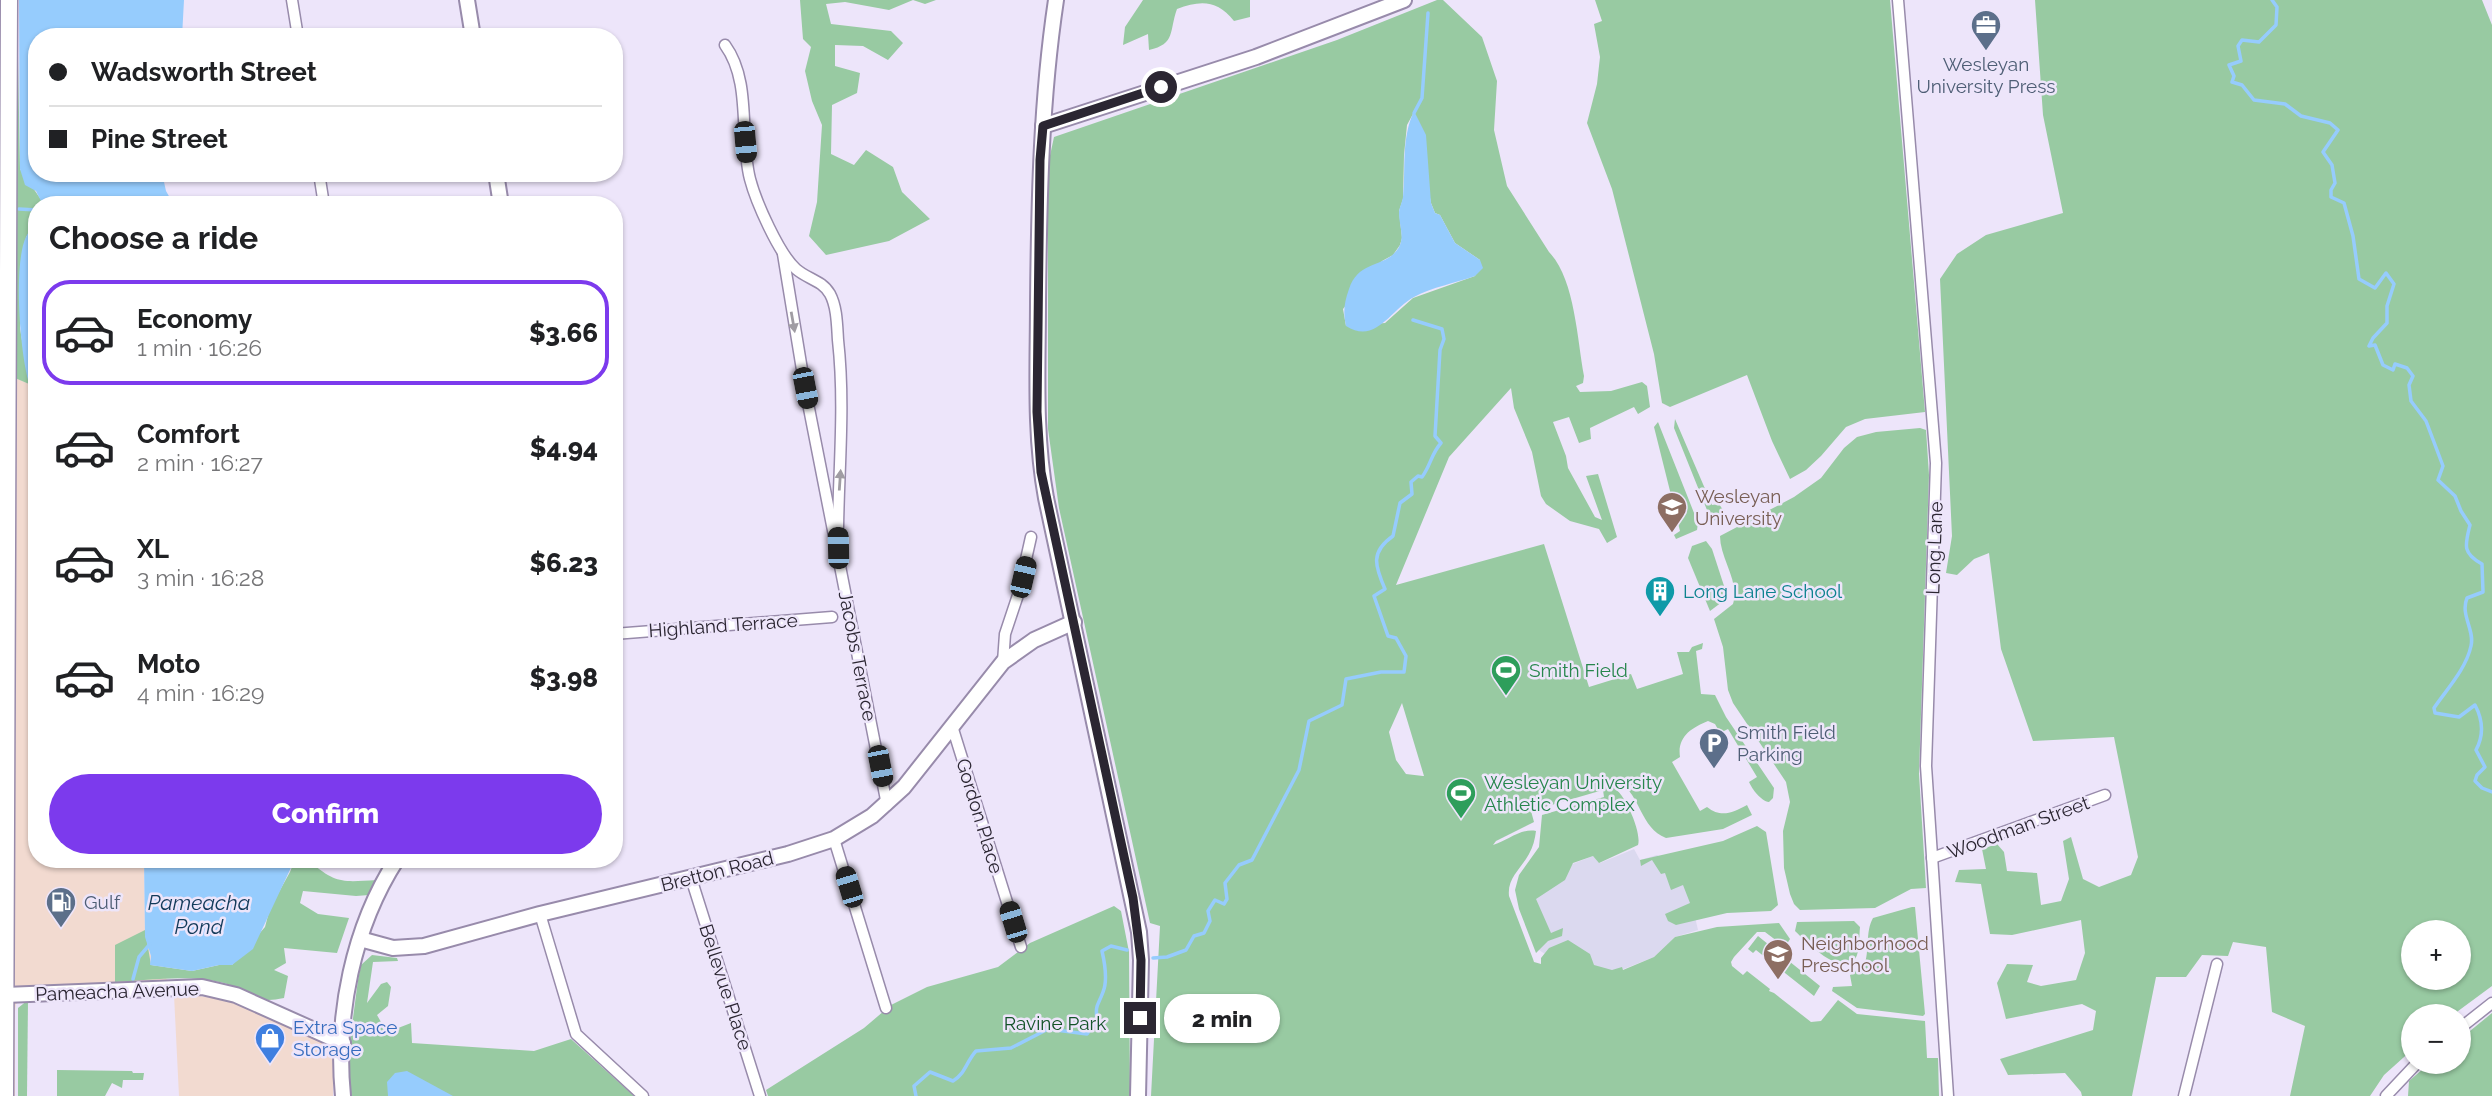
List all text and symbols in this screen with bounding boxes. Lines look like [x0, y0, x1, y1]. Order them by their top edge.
office icon: Wesleyan University Press [1969, 8, 2003, 52]
place label: Wesleyan University Press [1916, 53, 2056, 97]
text: Wadsworth Street [91, 57, 317, 87]
route start [1145, 71, 1177, 103]
car [733, 120, 758, 164]
text: Pine Street [91, 124, 228, 154]
text: Choose a ride [49, 219, 258, 256]
icon: car [53, 301, 116, 364]
text: Economy [137, 304, 252, 334]
one-way arrow [788, 311, 799, 333]
text: $3.66 [529, 318, 598, 348]
text: 1 min · 16:26 [137, 334, 262, 361]
car [791, 365, 820, 411]
icon: car [53, 416, 116, 479]
text: Comfort [137, 419, 240, 449]
text: $4.94 [530, 433, 598, 463]
text: 2 min · 16:27 [137, 449, 263, 476]
one-way arrow [835, 469, 846, 491]
place label: Wesleyan University [1695, 485, 1782, 529]
school or university icon: Wesleyan University [1655, 490, 1689, 534]
street label: Long Lane [1921, 501, 1947, 595]
car [828, 527, 849, 569]
icon: car [53, 531, 116, 594]
text: XL [137, 534, 169, 564]
text: $6.23 [529, 548, 598, 578]
car [1009, 554, 1038, 600]
text: 3 min · 16:28 [137, 564, 264, 591]
building icon: Long Lane School [1643, 574, 1677, 618]
place label: Long Lane School [1683, 580, 1843, 602]
street label: Jacobs Terrace [835, 589, 881, 723]
street label: Highland Terrace [648, 609, 798, 641]
icon: car [53, 646, 116, 709]
text: Moto [137, 649, 200, 679]
sports icon: Smith Field [1489, 653, 1523, 697]
place label: Smith Field [1529, 659, 1628, 681]
text: $3.98 [529, 663, 598, 693]
text: 4 min · 16:29 [137, 679, 265, 706]
place label: Smith Field Parking [1737, 721, 1836, 765]
parking icon: Smith Field Parking [1697, 726, 1731, 770]
car [866, 743, 895, 789]
street label: Gordon Place [952, 756, 1008, 876]
place label: Wesleyan University Athletic Complex [1484, 771, 1662, 815]
button: Confirm [49, 774, 602, 854]
sports icon: Wesleyan University Athletic Complex [1444, 776, 1478, 820]
street label: Woodman Street [1944, 791, 2093, 863]
street label: Bretton Road [658, 846, 776, 896]
car [833, 864, 866, 910]
fuel station icon: Gulf [44, 885, 78, 929]
water label: Pameacha Pond [148, 890, 250, 939]
place label: Gulf [84, 891, 121, 913]
car [997, 899, 1030, 945]
map controls [2401, 920, 2471, 1074]
button: + [2401, 920, 2471, 990]
street label: Bellevue Place [695, 921, 757, 1053]
place label: Neighborhood Preschool [1801, 932, 1929, 976]
school or university icon: Neighborhood Preschool [1761, 937, 1795, 981]
street label: Pameacha Avenue [35, 977, 199, 1005]
callout: 2 min [1164, 993, 1280, 1042]
route end [1124, 1002, 1156, 1034]
button: − [2401, 1004, 2471, 1074]
text: 2 min [1192, 1005, 1252, 1032]
park label: Ravine Park [1004, 1012, 1106, 1034]
place label: Extra Space Storage [293, 1016, 397, 1060]
shop icon: Extra Space Storage [253, 1021, 287, 1065]

